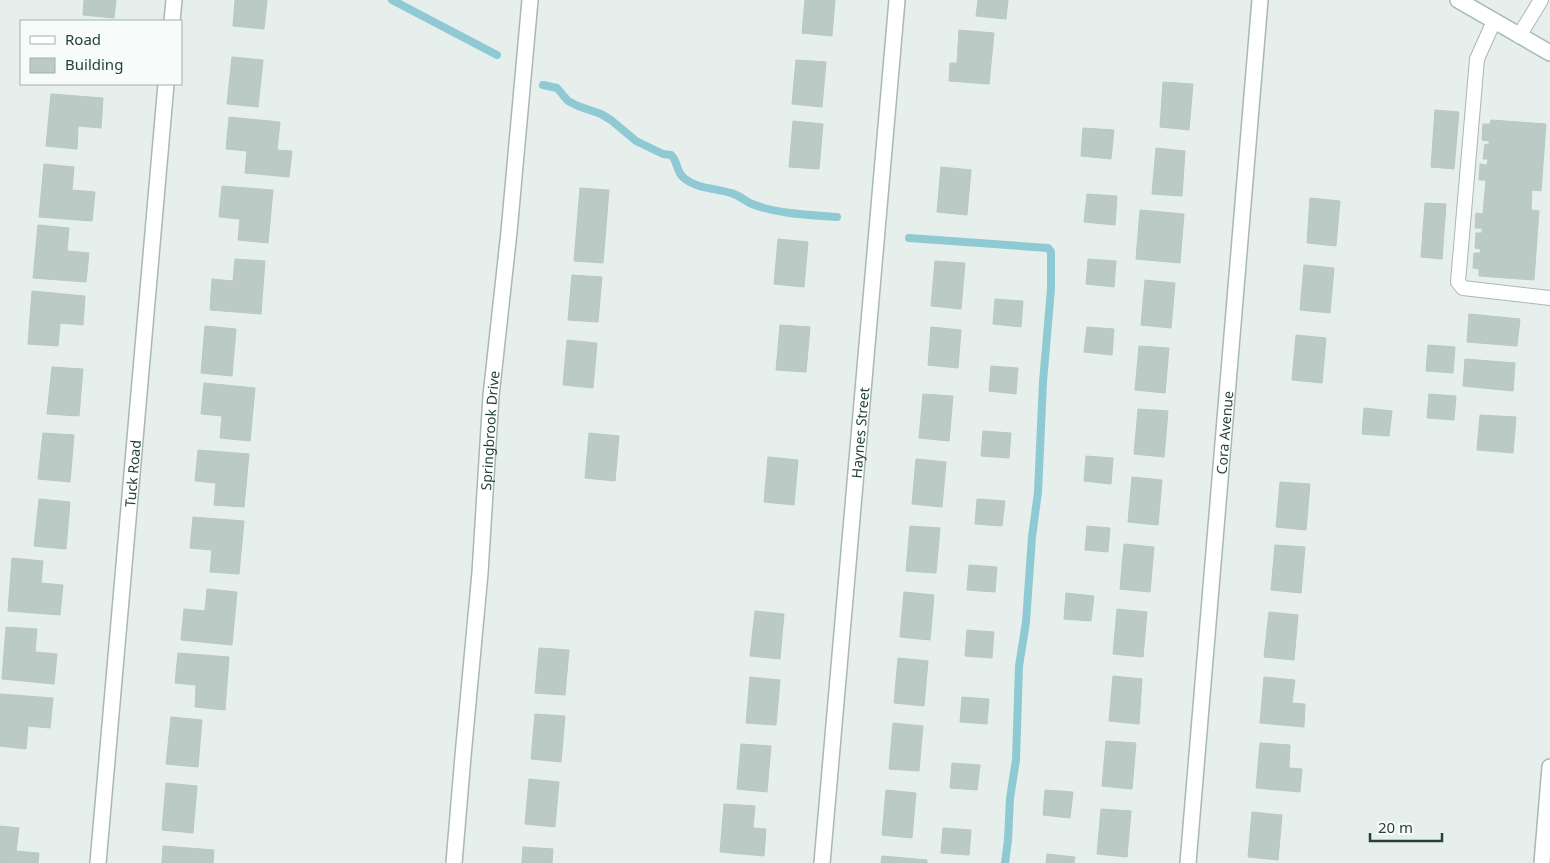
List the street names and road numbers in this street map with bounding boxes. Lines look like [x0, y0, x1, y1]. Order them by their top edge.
street label: Springbrook Drive [476, 370, 503, 491]
street label: Haynes Street [846, 386, 873, 479]
street label: Cora Avenue [1211, 390, 1237, 475]
street label: Tuck Road [120, 439, 144, 508]

